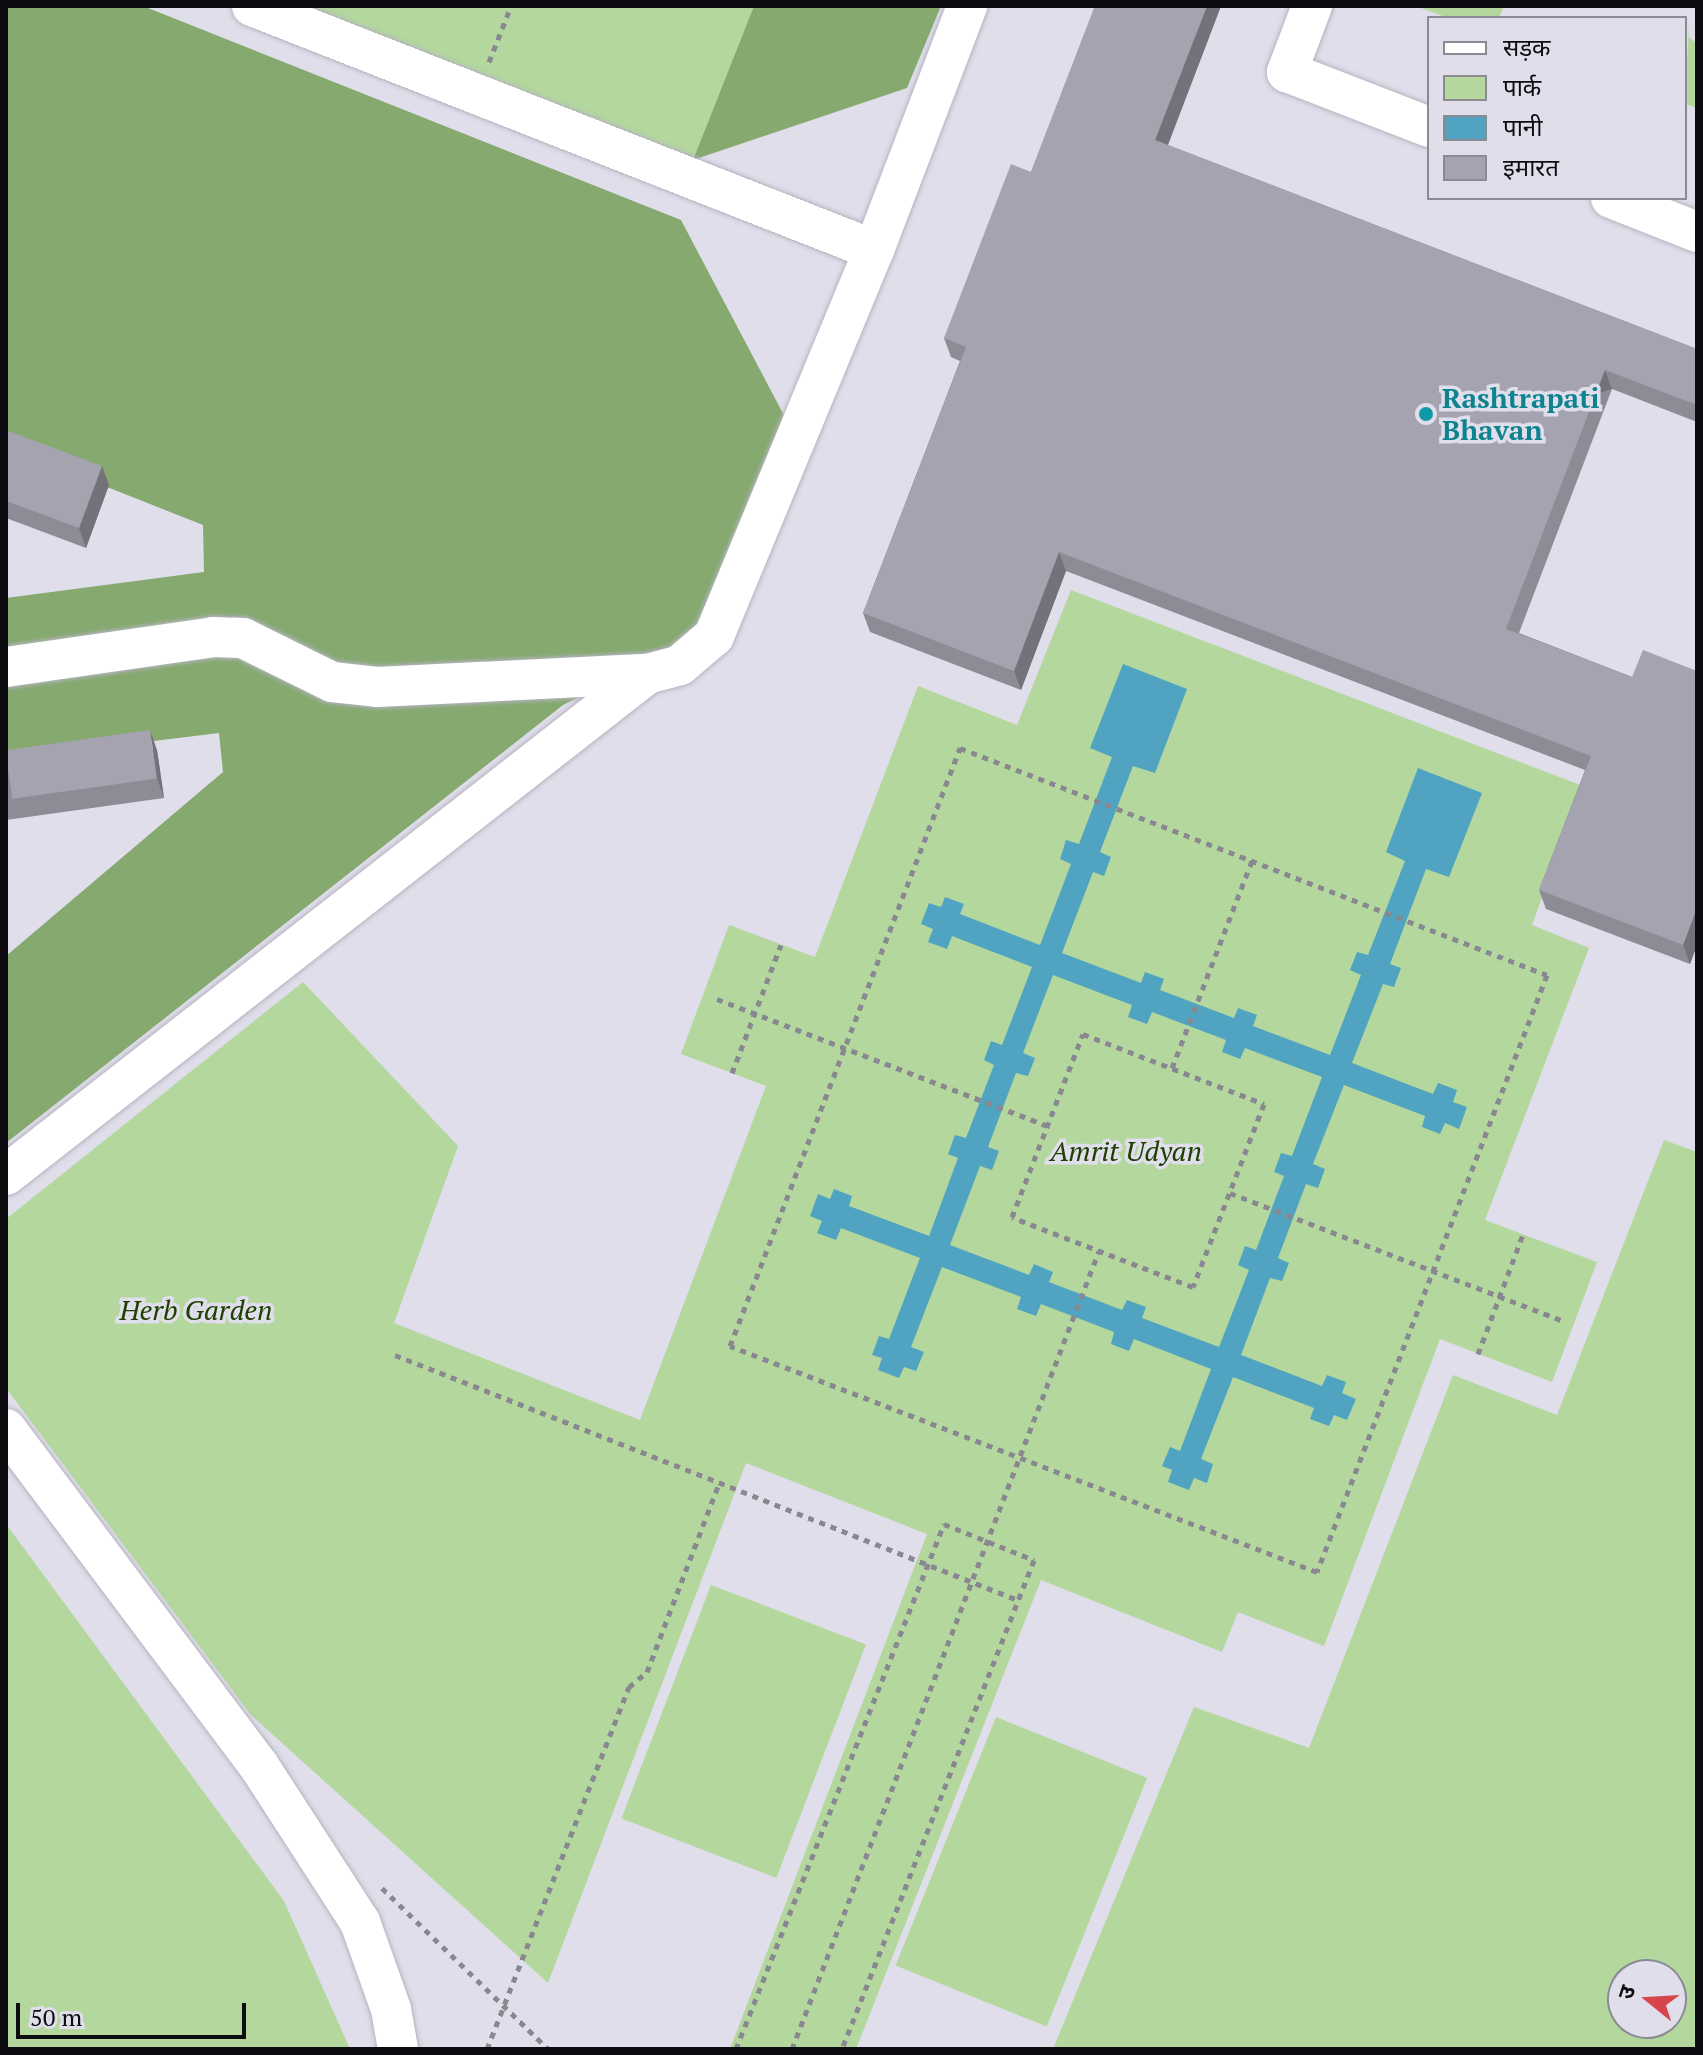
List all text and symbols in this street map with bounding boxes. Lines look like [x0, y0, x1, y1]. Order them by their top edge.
legend [1427, 16, 1687, 200]
text: सड़क [1503, 31, 1551, 63]
text: पार्क [1503, 71, 1541, 103]
text: पानी [1503, 111, 1542, 143]
text: इमारत [1503, 151, 1559, 183]
place label: Rashtrapati Bhavan [1442, 381, 1600, 447]
marker: Rashtrapati Bhavan [1417, 405, 1435, 423]
park label: Amrit Udyan [1050, 1134, 1202, 1168]
park label: Herb Garden [119, 1293, 273, 1327]
north arrow [1607, 1959, 1687, 2039]
text: उ [1610, 1981, 1641, 2003]
scale bar [20, 1987, 250, 2037]
text: 50 m [30, 2001, 82, 2033]

